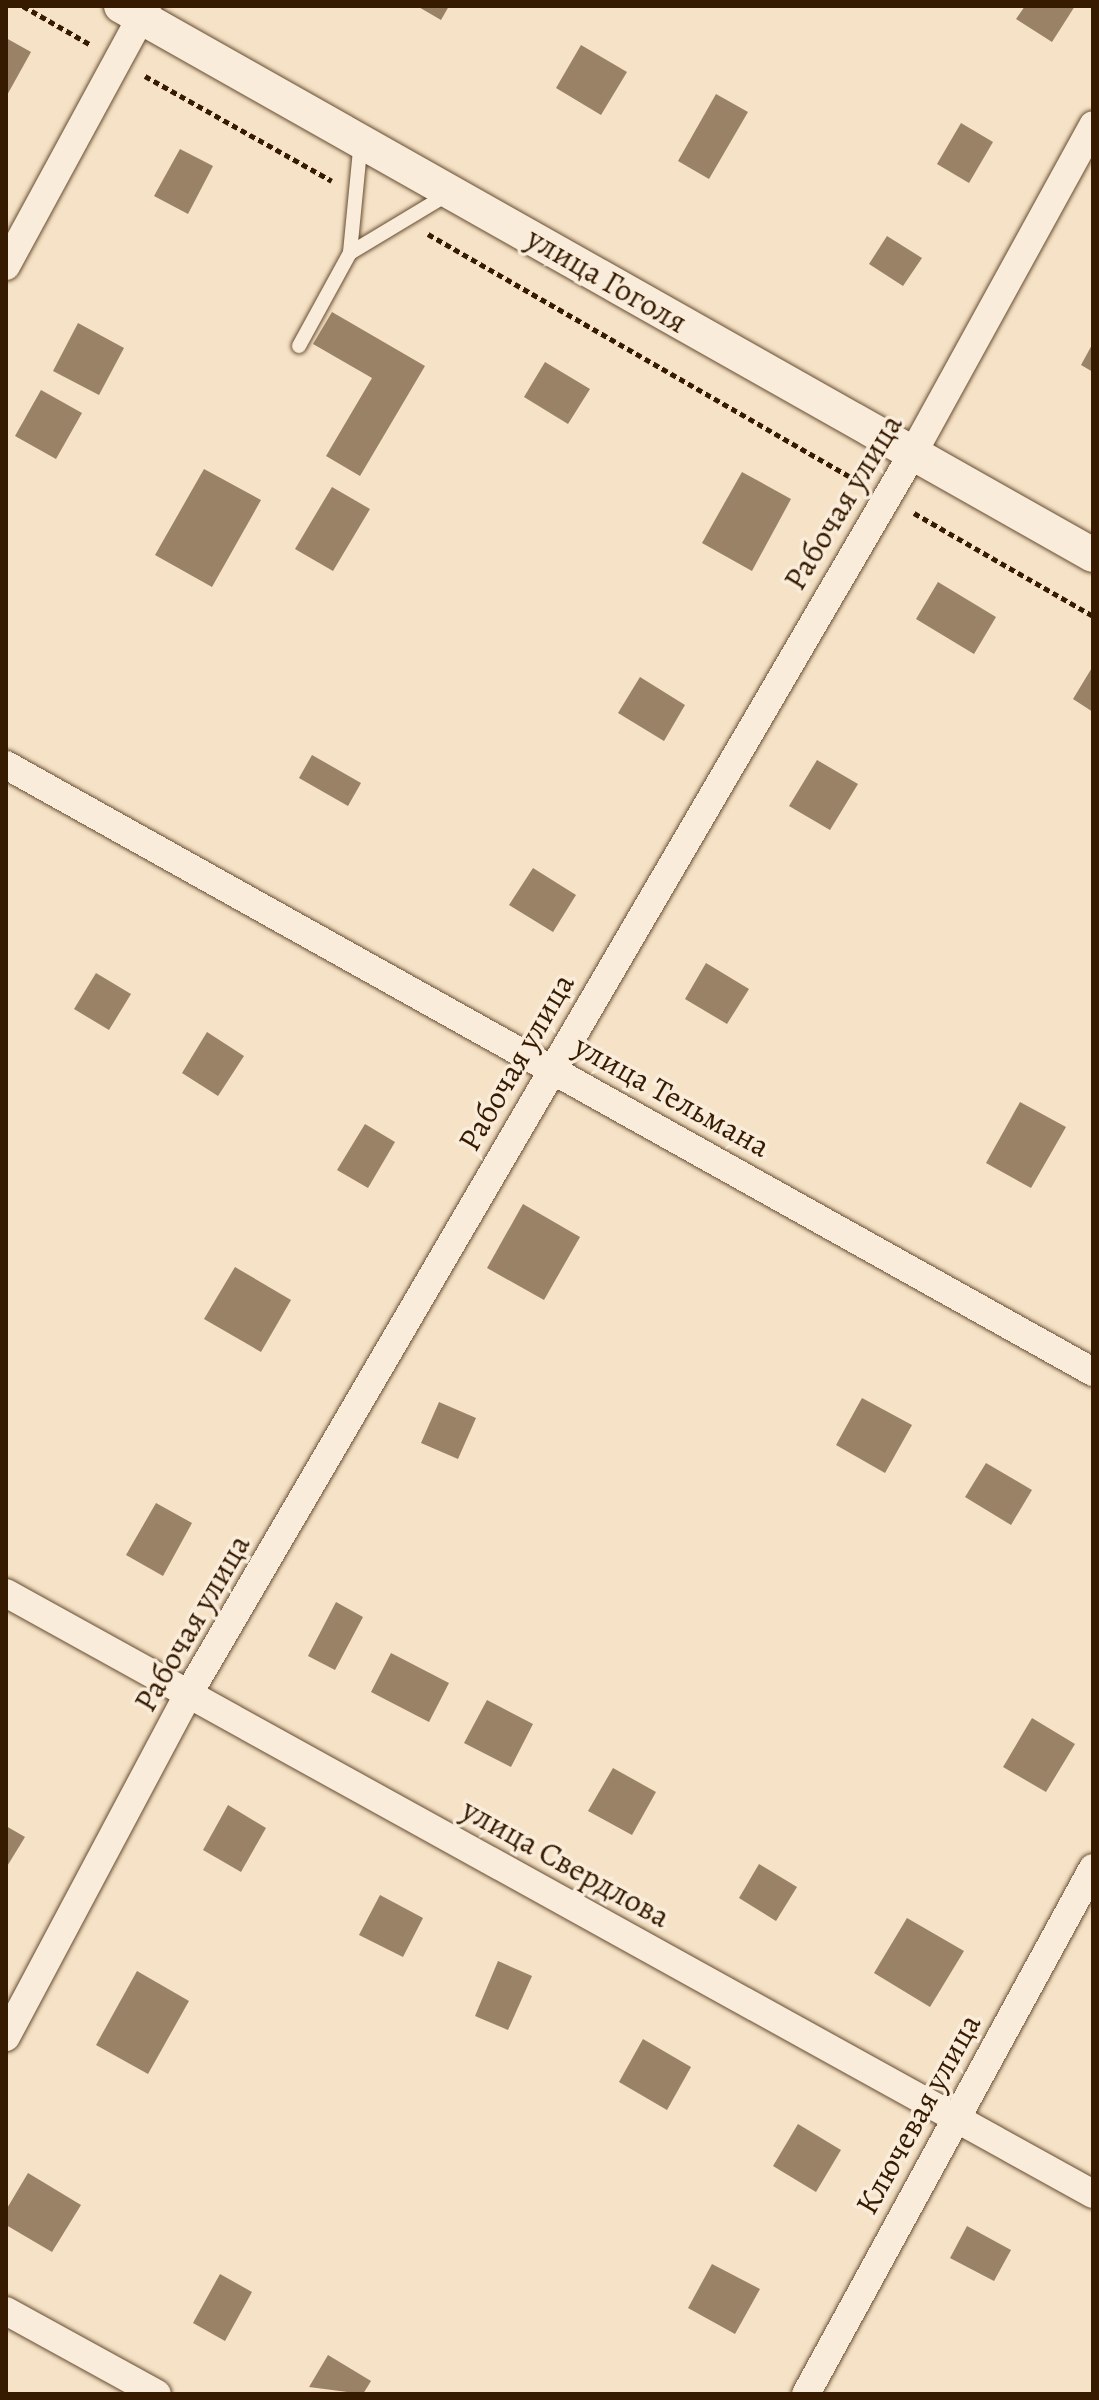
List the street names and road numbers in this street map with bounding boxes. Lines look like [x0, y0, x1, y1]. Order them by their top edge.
street label: улица Гоголя [520, 219, 694, 341]
street label: Рабочая улица [775, 407, 911, 597]
street label: Рабочая улица [450, 967, 582, 1157]
street label: улица Тельмана [568, 1026, 776, 1166]
street label: Рабочая улица [126, 1528, 258, 1718]
street label: улица Свердлова [455, 1790, 677, 1936]
street label: Ключевая улица [847, 2007, 989, 2221]

